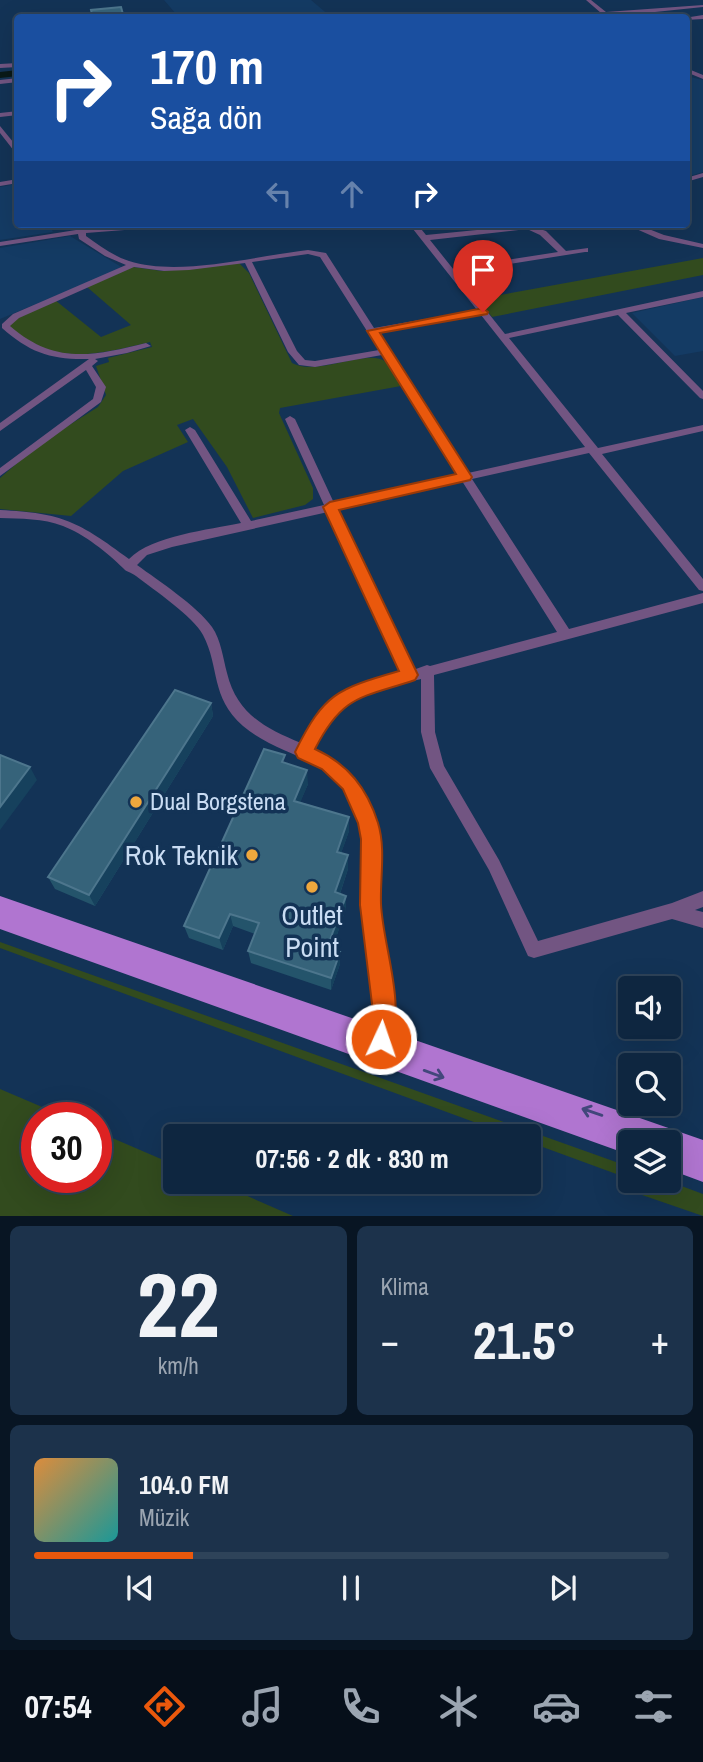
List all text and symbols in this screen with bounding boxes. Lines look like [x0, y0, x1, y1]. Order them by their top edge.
text: 170 m [150, 33, 264, 99]
icon: right [35, 42, 126, 133]
text: Sağa dön [150, 96, 262, 139]
icon: left [260, 175, 298, 213]
icon: ahead [333, 175, 371, 213]
icon: right [406, 175, 444, 213]
pin [453, 240, 513, 312]
icon: arrive [464, 251, 502, 289]
place label: Dual Borgstena [150, 785, 286, 817]
marker: Dual Borgstena [128, 794, 144, 810]
place label: Rok Teknik [125, 836, 239, 874]
marker: Rok Teknik [244, 847, 260, 863]
marker: Outlet Point [304, 879, 320, 895]
place label: Outlet Point [281, 896, 343, 966]
map controls [618, 976, 681, 1193]
button: sound [618, 976, 681, 1039]
position arrow [344, 1002, 418, 1076]
button: search [618, 1053, 681, 1116]
one-way arrow [422, 1069, 444, 1081]
speed limit sign: 30 [21, 1102, 112, 1193]
one-way arrow [582, 1105, 604, 1118]
button: layers [618, 1130, 681, 1193]
text: 07:56 · 2 dk · 830 m [255, 1141, 449, 1176]
text: 22 [137, 1243, 220, 1365]
text: Klima [381, 1271, 429, 1302]
text: 21.5° [473, 1305, 577, 1375]
text: − [381, 1315, 399, 1366]
text: + [651, 1315, 669, 1366]
text: km/h [158, 1350, 199, 1381]
text: 104.0 FM [139, 1467, 229, 1502]
text: Müzik [139, 1502, 189, 1533]
icon: previous [121, 1569, 159, 1607]
icon: pause [332, 1569, 370, 1607]
icon: next [544, 1569, 582, 1607]
icon: directions [140, 1682, 189, 1731]
icon: music [238, 1682, 287, 1731]
icon: phone [336, 1682, 385, 1731]
icon: climate [434, 1682, 483, 1731]
icon: car [532, 1682, 581, 1731]
icon: filters [629, 1682, 678, 1731]
text: 07:54 [24, 1685, 92, 1728]

